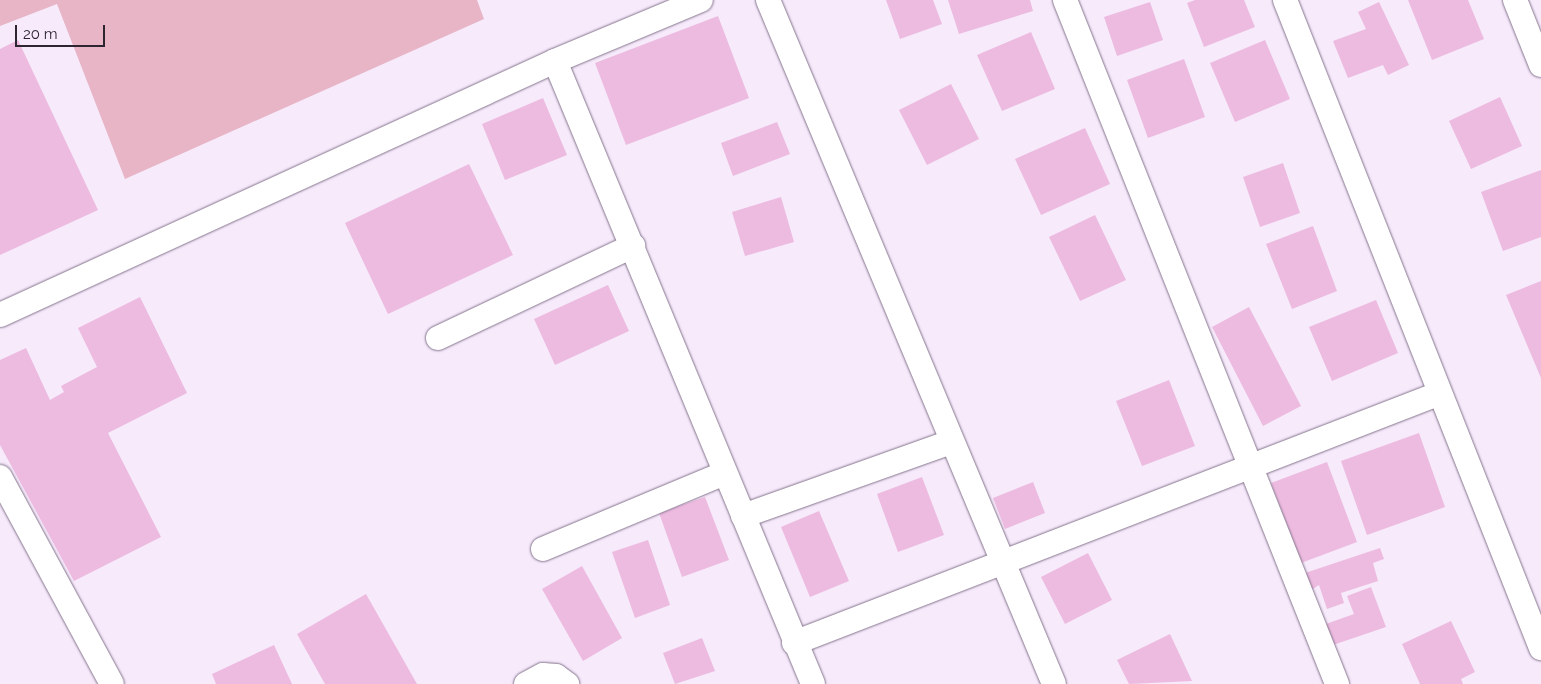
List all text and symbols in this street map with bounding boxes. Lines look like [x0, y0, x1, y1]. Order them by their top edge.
scale bar [18, 15, 108, 47]
text: 20 m [23, 25, 58, 43]

